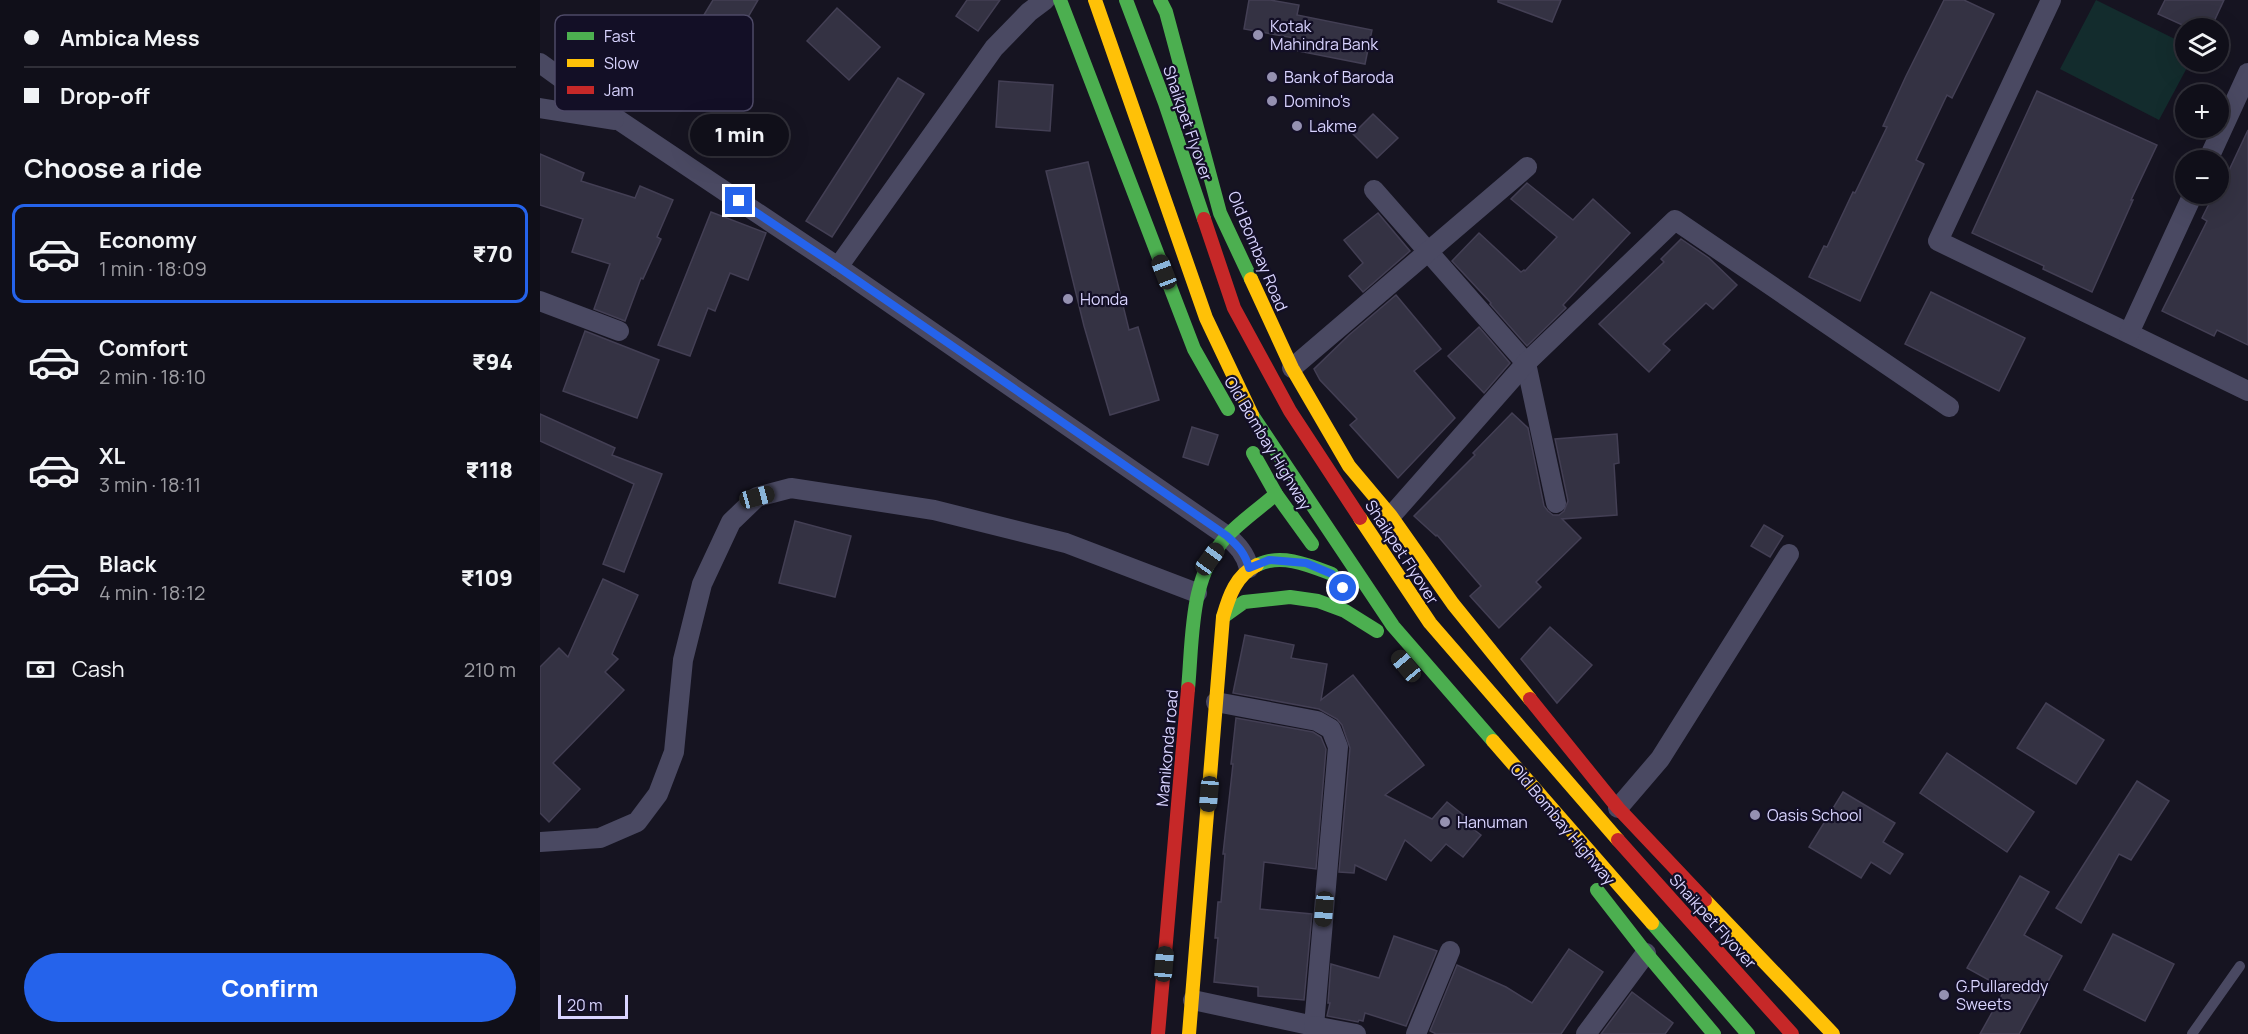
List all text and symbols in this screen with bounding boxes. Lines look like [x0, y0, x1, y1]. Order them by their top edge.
legend [555, 15, 753, 111]
place label: Kotak Mahindra Bank [1270, 15, 1379, 55]
map controls [2175, 18, 2229, 204]
button: layers [2175, 18, 2229, 72]
text: Ambica Mess [60, 23, 200, 53]
text: Fast [604, 25, 635, 47]
marker: Kotak Mahindra Bank [1251, 28, 1265, 42]
text: Slow [604, 52, 639, 74]
street label: Shaikpet Flyover [1158, 63, 1218, 184]
place label: Bank of Baroda [1284, 66, 1394, 88]
marker: Bank of Baroda [1265, 70, 1279, 84]
text: Jam [604, 79, 634, 101]
text: Drop-off [60, 81, 150, 111]
button: + [2175, 84, 2229, 138]
place label: Domino's [1284, 90, 1350, 112]
marker: Domino's [1265, 94, 1279, 108]
callout: 1 min [690, 114, 788, 156]
place label: Lakme [1309, 115, 1357, 137]
marker: Lakme [1290, 119, 1304, 133]
text: 1 min [714, 121, 765, 148]
text: Choose a ride [24, 149, 202, 186]
button: − [2175, 150, 2229, 204]
route end [725, 187, 752, 214]
street label: Old Bombay Road [1223, 188, 1293, 314]
text: Economy [99, 225, 197, 255]
icon: car [27, 227, 81, 281]
text: ₹70 [472, 239, 513, 269]
car [1149, 252, 1179, 292]
text: 1 min · 18:09 [99, 255, 207, 282]
place label: Honda [1080, 288, 1128, 310]
marker: Honda [1061, 292, 1075, 306]
text: Comfort [99, 333, 188, 363]
icon: car [27, 335, 81, 389]
text: ₹94 [472, 347, 513, 377]
text: 2 min · 18:10 [99, 363, 206, 390]
street label: Old Bombay Highway [1219, 372, 1317, 515]
text: XL [99, 441, 125, 471]
icon: car [27, 443, 81, 497]
text: ₹118 [466, 455, 513, 485]
text: 3 min · 18:11 [99, 471, 201, 498]
car [737, 484, 777, 510]
street label: Shaikpet Flyover [1360, 496, 1444, 609]
car [1192, 539, 1228, 579]
text: Black [99, 549, 156, 579]
icon: car [27, 551, 81, 605]
text: ₹109 [461, 563, 513, 593]
route start [1329, 574, 1356, 601]
text: 4 min · 18:12 [99, 579, 205, 606]
car [1388, 646, 1424, 686]
icon: cash [24, 653, 57, 686]
text: Cash [72, 654, 125, 684]
text: 210 m [464, 656, 516, 683]
street label: Manikonda road [1151, 689, 1183, 807]
street label: Old Bombay Highway [1506, 758, 1621, 890]
car [1198, 775, 1220, 813]
place label: Oasis School [1767, 804, 1862, 826]
marker: Oasis School [1748, 808, 1762, 822]
place label: Hanuman [1457, 811, 1528, 833]
marker: Hanuman [1438, 815, 1452, 829]
street label: Shaikpet Flyover [1665, 869, 1762, 973]
car [1313, 890, 1335, 928]
car [1153, 945, 1175, 983]
button: Confirm [24, 953, 516, 1022]
place label: G.Pullareddy Sweets [1956, 975, 2049, 1015]
marker: G.Pullareddy Sweets [1937, 988, 1951, 1002]
scale bar [558, 992, 628, 1020]
text: 20 m [567, 994, 603, 1016]

